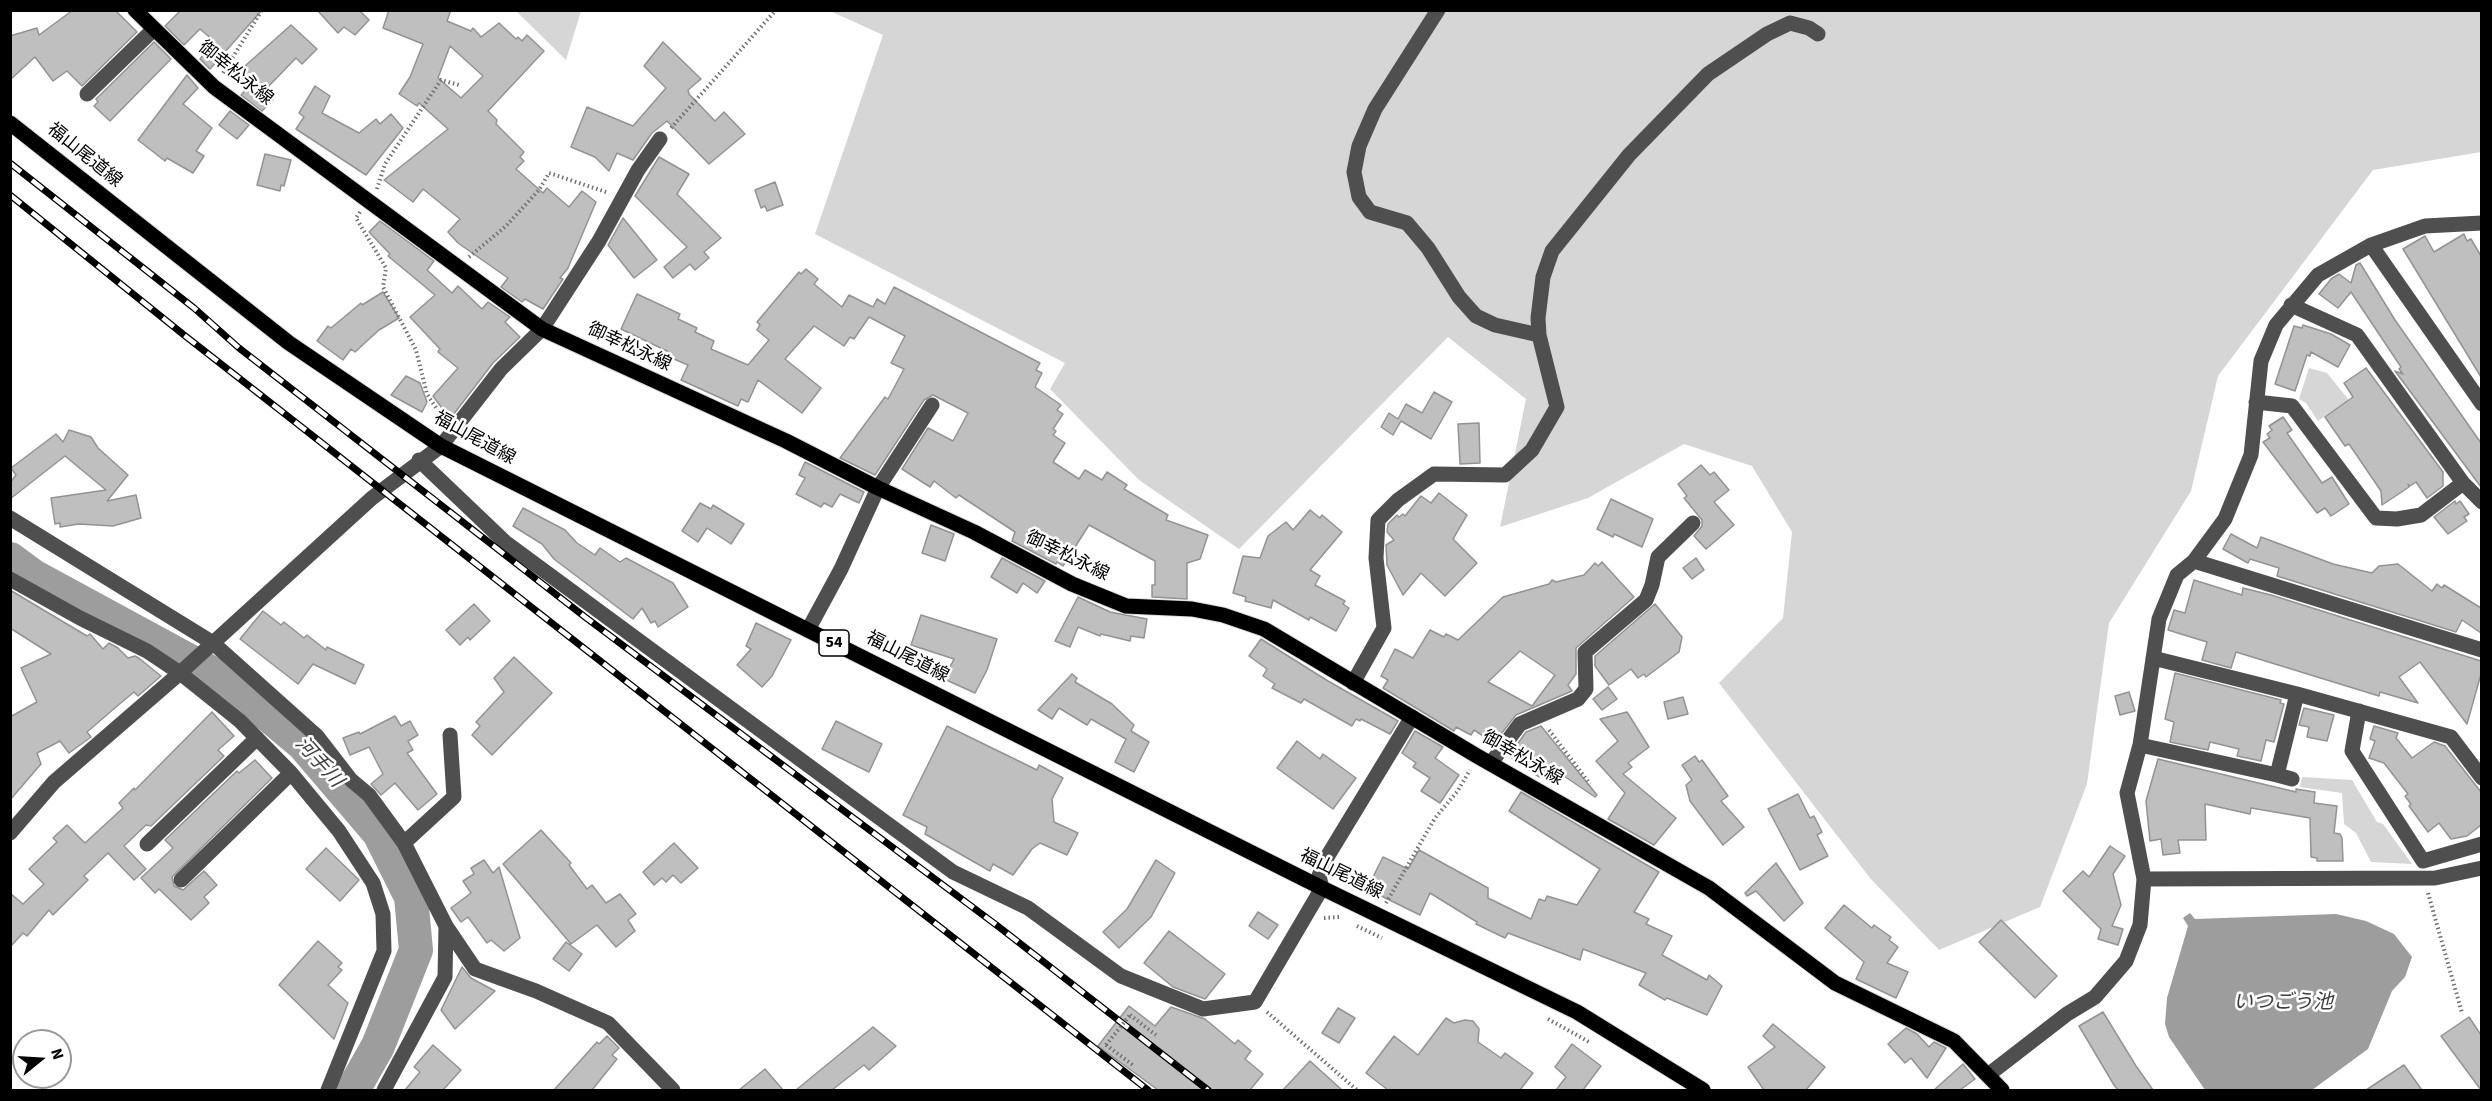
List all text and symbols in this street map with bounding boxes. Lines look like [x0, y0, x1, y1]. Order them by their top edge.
street label: 御幸松永線 [193, 37, 277, 111]
street label: 福山尾道線 [42, 119, 126, 193]
street label: 御幸松永線 [584, 319, 674, 377]
street label: 福山尾道線 [429, 408, 519, 470]
street label: 御幸松永線 [1022, 528, 1112, 586]
street label: 福山尾道線 [862, 628, 952, 688]
road number: 54 [819, 630, 849, 656]
street label: 御幸松永線 [1478, 727, 1566, 791]
water label: 河手川 [289, 733, 347, 793]
street label: 福山尾道線 [1296, 846, 1386, 904]
water label: いつごう池 [2233, 992, 2333, 1016]
north arrow [12, 1029, 72, 1089]
text: N [45, 1046, 69, 1063]

